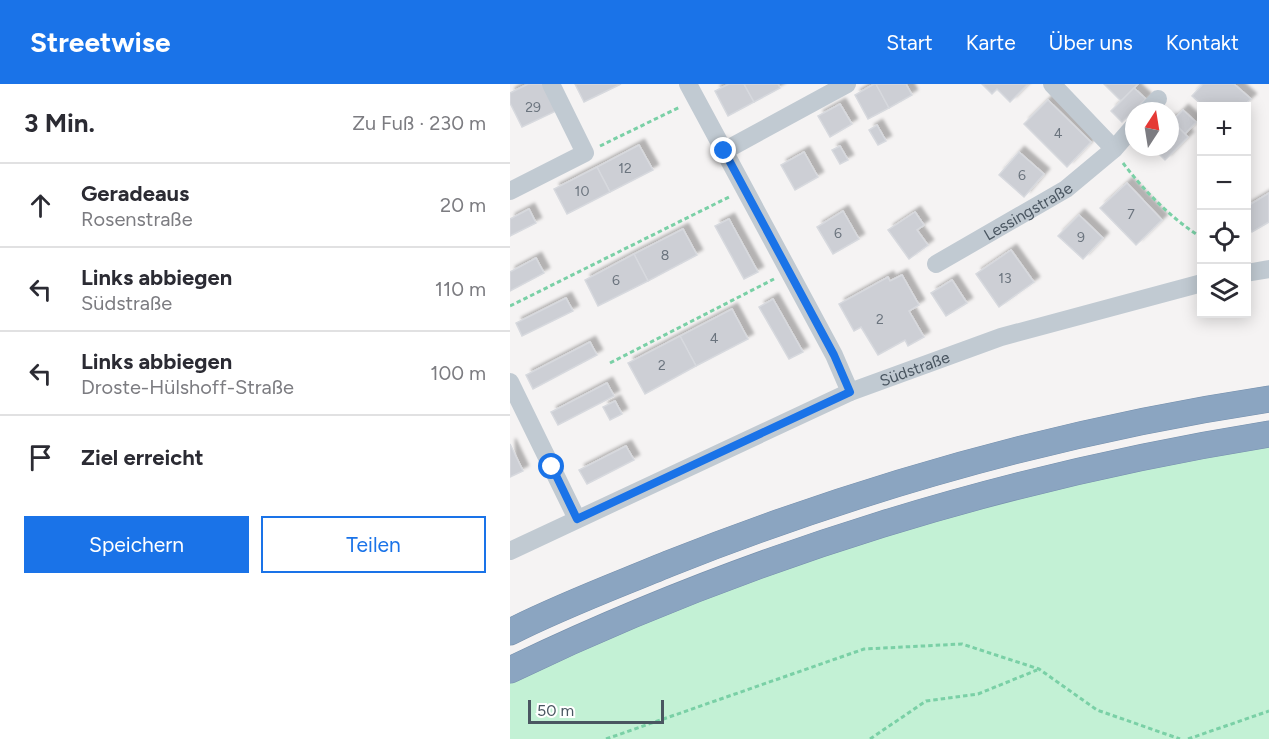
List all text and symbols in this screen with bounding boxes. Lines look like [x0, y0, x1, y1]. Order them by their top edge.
text: Streetwise [30, 25, 170, 59]
text: Start [886, 30, 933, 55]
text: Karte [966, 30, 1016, 55]
text: Über uns [1049, 30, 1133, 55]
text: Kontakt [1166, 30, 1239, 55]
house number: 29 [525, 99, 541, 116]
north arrow [1125, 102, 1179, 156]
map controls [1197, 102, 1251, 318]
button: + [1197, 102, 1251, 156]
text: 3 Min. [24, 107, 95, 139]
text: Zu Fuß · 230 m [352, 111, 486, 135]
house number: 4 [1054, 125, 1063, 142]
route end [710, 137, 736, 163]
button: − [1197, 156, 1251, 210]
house number: 12 [618, 160, 632, 177]
house number: 6 [1018, 167, 1026, 184]
street label: Lessingstraße [980, 178, 1077, 244]
text: Geradeaus [81, 180, 189, 207]
house number: 10 [575, 183, 589, 200]
icon: ahead [24, 189, 57, 222]
text: 20 m [440, 193, 486, 217]
house number: 7 [1127, 206, 1135, 223]
text: Rosenstraße [81, 207, 193, 231]
button: locate [1197, 210, 1251, 264]
house number: 6 [834, 225, 842, 242]
house number: 9 [1077, 229, 1085, 246]
house number: 8 [661, 247, 669, 264]
text: Links abbiegen [81, 264, 232, 291]
button: layers [1197, 264, 1251, 318]
house number: 13 [998, 270, 1012, 287]
house number: 6 [612, 272, 620, 289]
icon: left [24, 273, 57, 306]
text: 110 m [435, 277, 486, 301]
text: Südstraße [81, 291, 172, 315]
house number: 2 [876, 311, 884, 328]
house number: 4 [710, 330, 719, 347]
street label: Südstraße [877, 347, 952, 390]
text: Links abbiegen [81, 348, 232, 375]
icon: left [24, 357, 57, 390]
house number: 2 [658, 357, 666, 374]
text: 100 m [430, 361, 486, 385]
text: Droste-Hülshoff-Straße [81, 375, 294, 399]
icon: arrive [24, 441, 57, 474]
text: Ziel erreicht [81, 444, 204, 471]
route start [538, 453, 564, 479]
button: Speichern [24, 516, 249, 573]
button: Teilen [261, 516, 486, 573]
scale bar [528, 697, 664, 724]
text: 50 m [537, 701, 574, 720]

